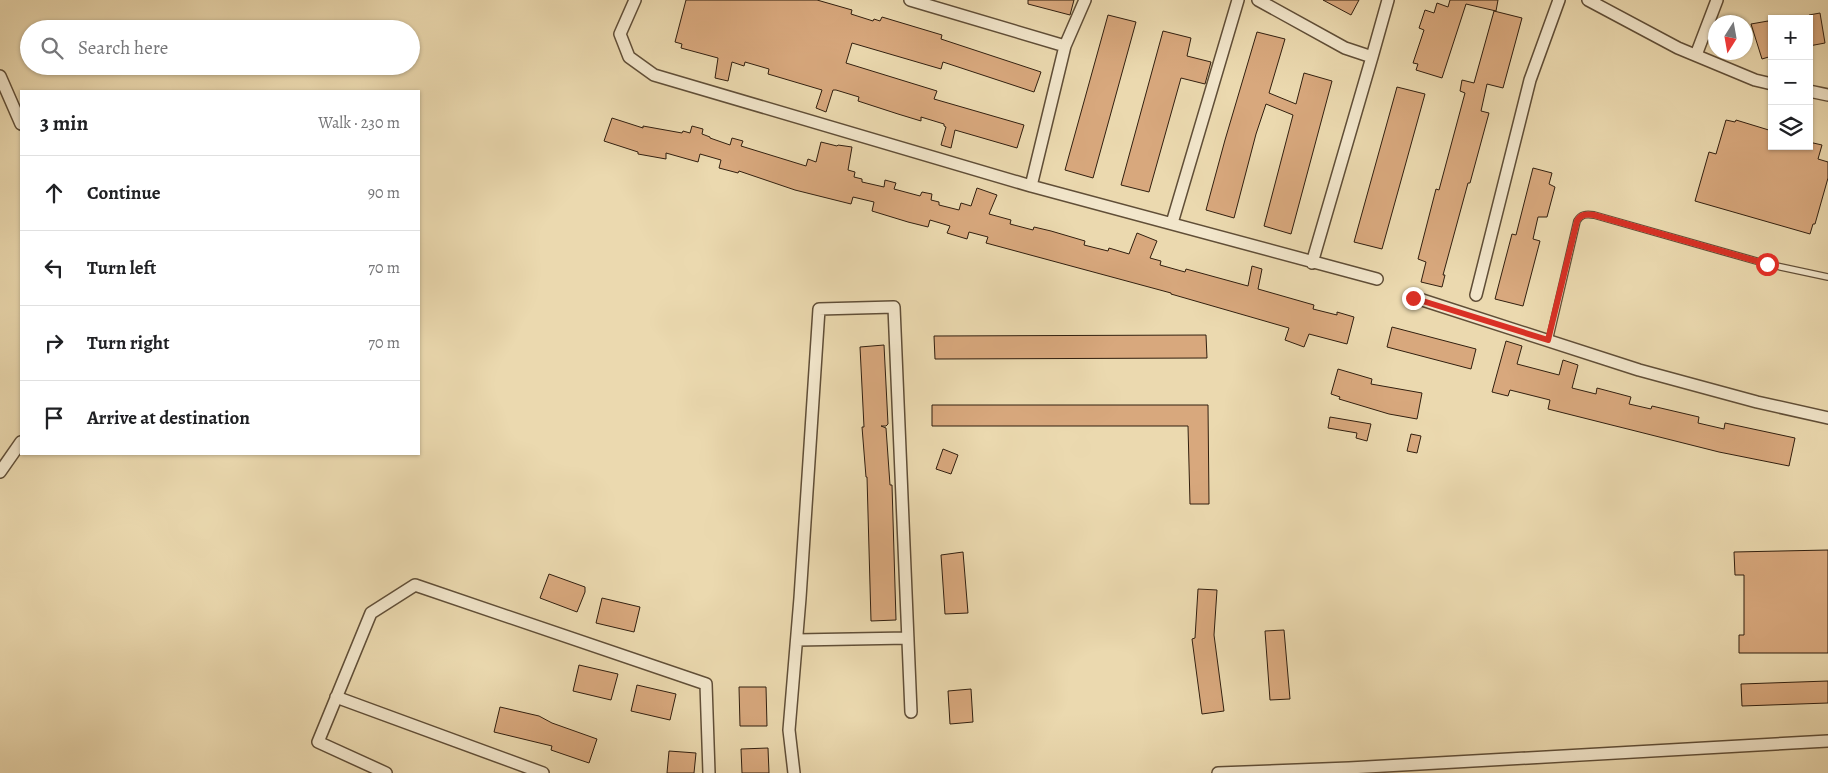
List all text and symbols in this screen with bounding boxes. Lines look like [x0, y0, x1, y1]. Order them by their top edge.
north arrow [1708, 15, 1753, 60]
map controls [1768, 15, 1813, 150]
button: + [1768, 15, 1813, 60]
search box [20, 20, 420, 75]
icon: search [38, 34, 66, 62]
text: Search here [78, 35, 168, 61]
button: − [1768, 60, 1813, 105]
button: layers [1768, 105, 1813, 150]
text: 3 min [40, 109, 88, 137]
text: Walk · 230 m [318, 112, 400, 134]
icon: ahead [40, 179, 68, 207]
text: Continue [87, 180, 161, 206]
text: 90 m [368, 182, 400, 204]
route start [1756, 253, 1779, 276]
icon: left [40, 254, 68, 282]
text: Turn left [87, 255, 156, 281]
text: 70 m [368, 257, 400, 279]
route end [1402, 287, 1425, 310]
icon: right [40, 329, 68, 357]
text: Turn right [87, 330, 169, 356]
text: 70 m [368, 332, 400, 354]
icon: arrive [40, 404, 68, 432]
text: Arrive at destination [87, 405, 250, 431]

